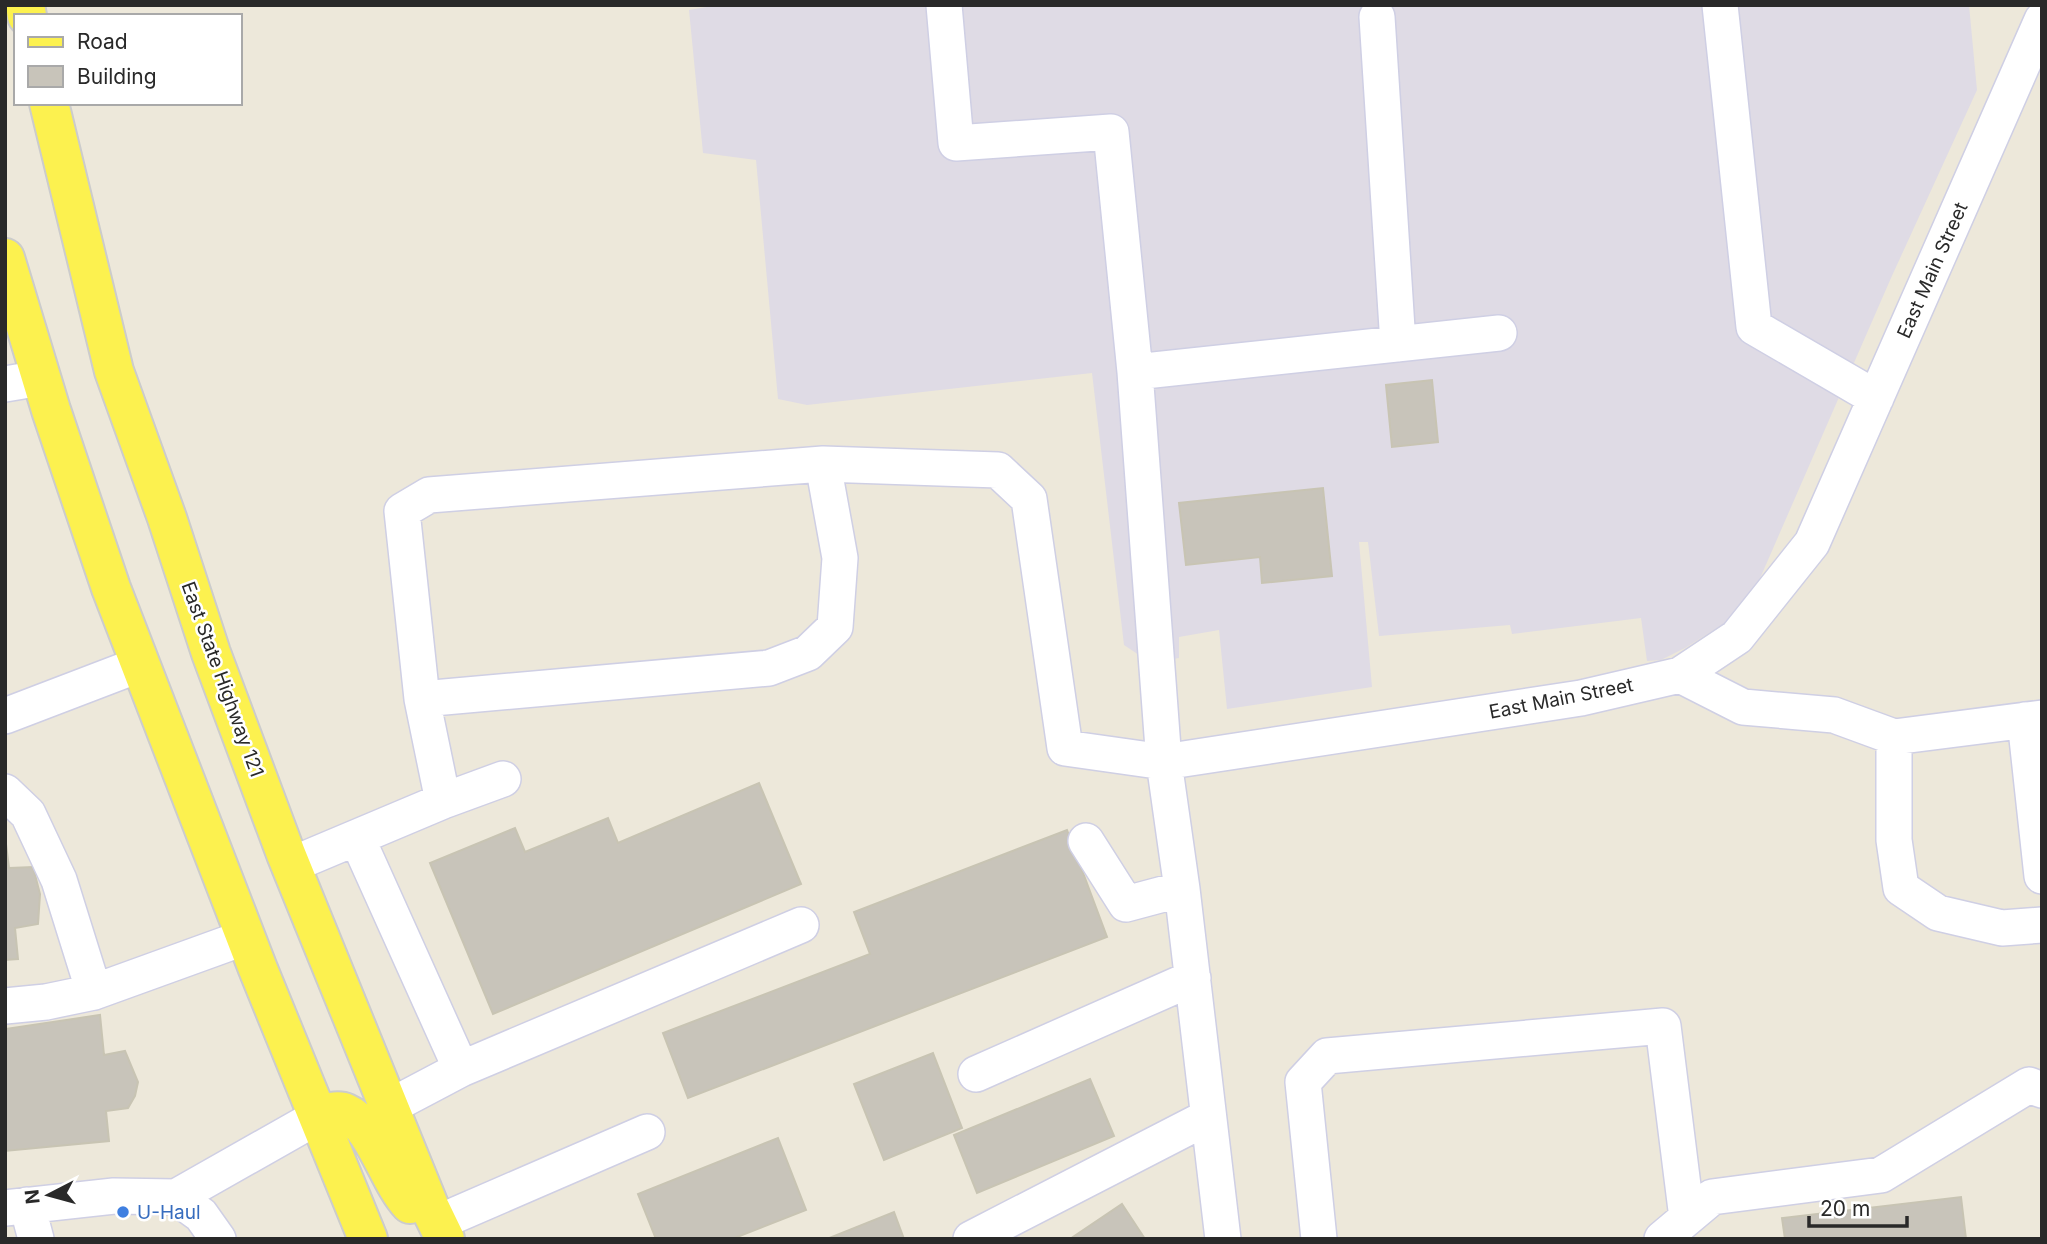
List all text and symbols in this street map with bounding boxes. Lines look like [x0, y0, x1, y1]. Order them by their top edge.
legend [14, 14, 242, 105]
text: Road [77, 29, 128, 54]
text: Building [77, 64, 157, 89]
street label: East Main Street [1892, 199, 1973, 342]
street label: East State Highway 121 [177, 578, 269, 780]
street label: East Main Street [1487, 673, 1635, 724]
north arrow [14, 1160, 84, 1230]
scale bar [1809, 1184, 1907, 1228]
text: N [20, 1188, 45, 1205]
text: 20 m [1820, 1196, 1870, 1221]
place label: U-Haul [137, 1201, 201, 1224]
marker: U-Haul [115, 1204, 131, 1220]

